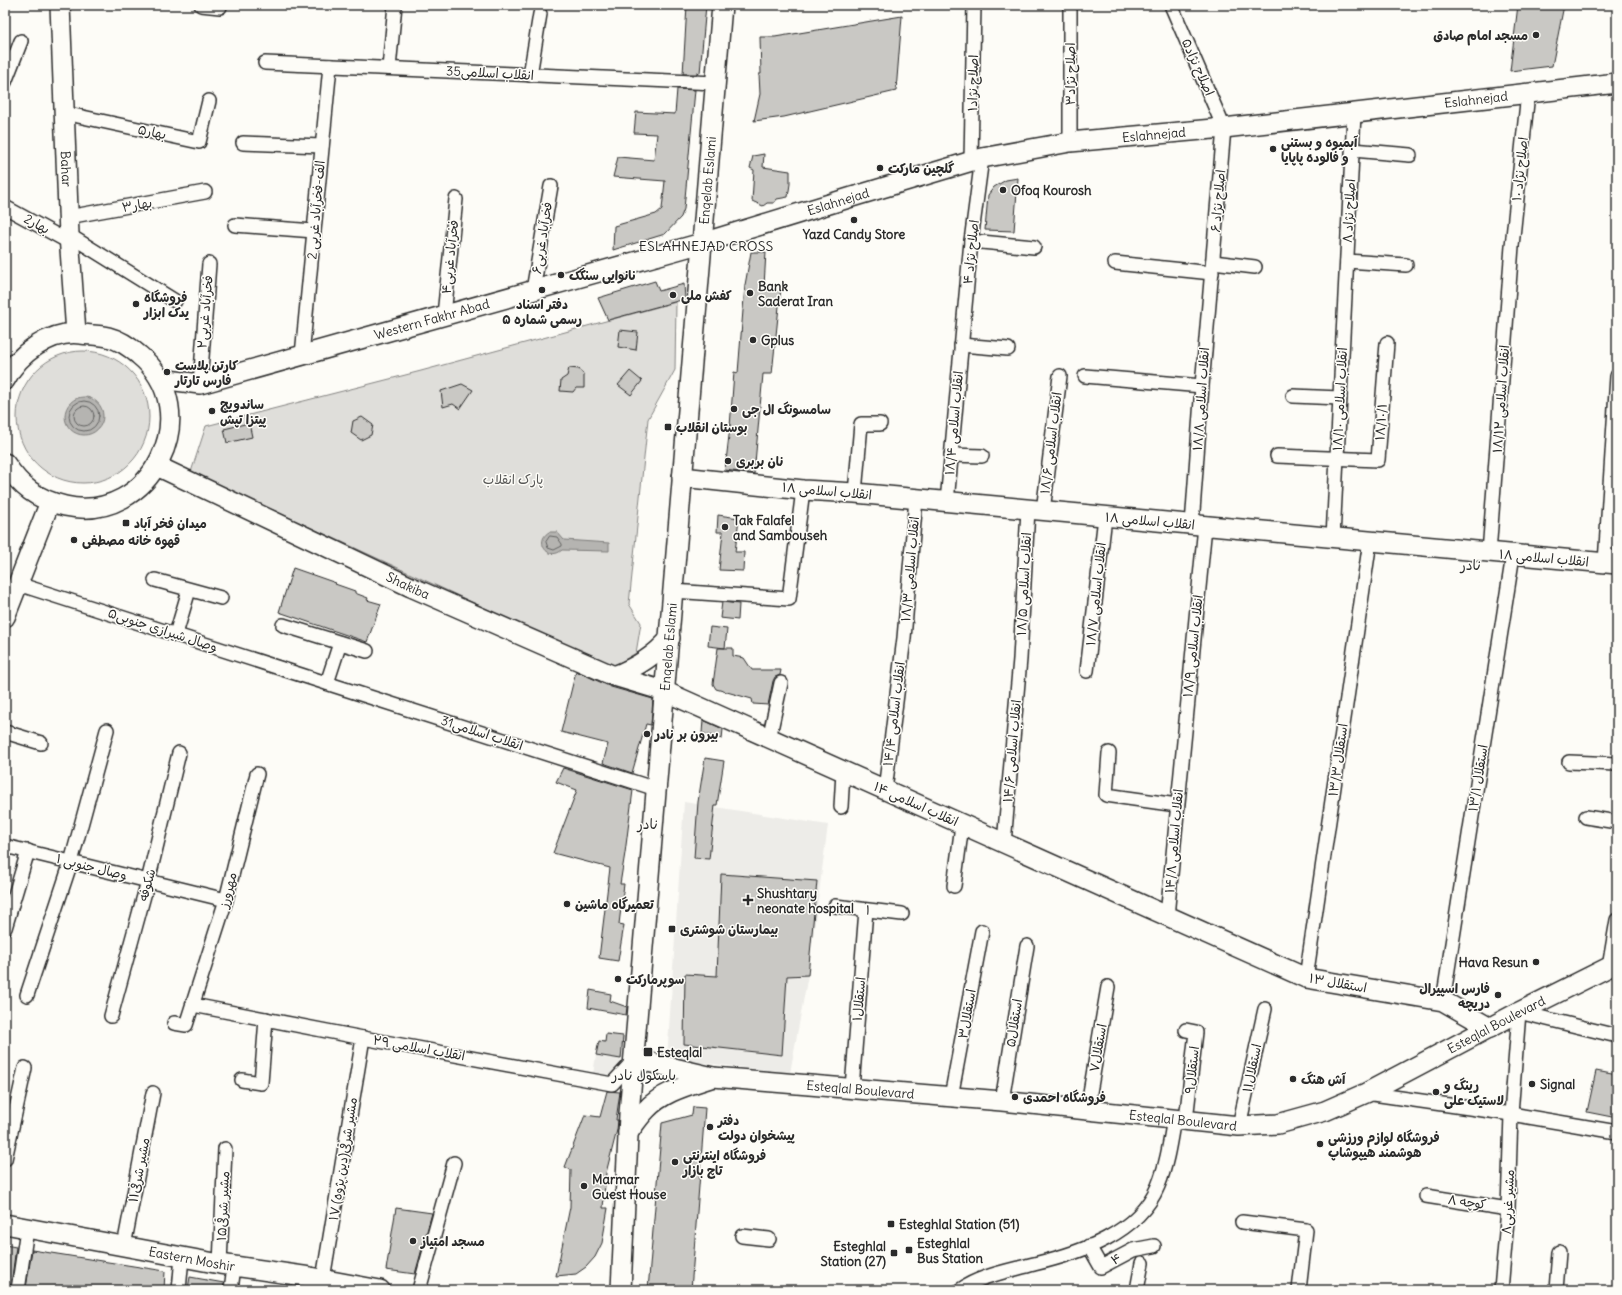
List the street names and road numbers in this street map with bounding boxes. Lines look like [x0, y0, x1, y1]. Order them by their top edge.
street label: اصلاح نژاد۵ [1177, 36, 1218, 99]
street label: اصلاح نژاد۳ [1062, 43, 1080, 105]
street label: اصلاح نژاد۱ [964, 54, 983, 112]
street label: 35انقلاب اسلامی [446, 62, 534, 85]
street label: Eslahnejad [1443, 87, 1509, 111]
street label: بهار۵ [136, 121, 168, 143]
street label: Eslahnejad [1121, 123, 1187, 146]
street label: Enqelab Eslami [695, 136, 719, 225]
street label: ۱۰ اصلاح نژاد [1508, 136, 1533, 202]
street label: Bahar [57, 150, 76, 188]
street label: 2 الف-فخرآباد غربی [303, 160, 330, 260]
street label: ۶ اصلاح نژاد [1207, 169, 1230, 233]
street label: ۸ اصلاح نژاد [1339, 178, 1360, 244]
street label: Eslahnejad [805, 184, 871, 219]
street label: بهار۳ [121, 194, 153, 216]
street label: ۶فخرآباد غربی [528, 201, 557, 275]
street label: 2بهار [21, 210, 53, 238]
street label: ۴فخرآباد غربی [438, 219, 463, 295]
street label: ۴ اصلاح نژاد [959, 219, 984, 285]
street label: ۲فخرآباد غربی [193, 275, 218, 350]
street label: Western Fakhr Abad [372, 295, 492, 343]
street label: ۱۸/۱۲ انقلاب اسلامی [1489, 344, 1514, 454]
street label: ۱۸/۸ انقلاب اسلامی [1189, 347, 1214, 451]
street label: ۱۸/۱۰ انقلاب اسلامی [1329, 347, 1352, 451]
street label: ۱۸/۴ انقلاب اسلامی [941, 370, 968, 476]
street label: ۱۸/۶ انقلاب اسلامی [1036, 391, 1067, 495]
street label: ۱۸/۱۰/۱ [1371, 403, 1391, 441]
street label: ۱۸ انقلاب اسلامی [781, 479, 873, 504]
street label: ۱۸ انقلاب اسلامی [1104, 509, 1196, 534]
street label: ۱۸/۳ انقلاب اسلامی [897, 516, 924, 622]
street label: ۱۸/۵ انقلاب اسلامی [1013, 532, 1036, 636]
street label: ۱۸/۷ انقلاب اسلامی [1082, 541, 1111, 647]
street label: ۱۸ انقلاب اسلامی [1498, 546, 1590, 571]
street label: Shakiba [383, 568, 433, 603]
street label: ۱۸/۹ انقلاب اسلامی [1179, 594, 1208, 698]
street label: Enqelab Eslami [656, 602, 680, 692]
street label: ۵وصال شیرازی جنوبی [106, 604, 220, 657]
street label: ۱۴/۴ انقلاب اسلامی [879, 661, 910, 767]
street label: ۱۴/۶ انقلاب اسلامی [999, 699, 1026, 803]
street label: 31انقلاب اسلامی [438, 712, 525, 755]
street label: ۱۳/۳ استقلال [1324, 722, 1352, 798]
street label: ۱۳/۱ استقلال [1464, 743, 1492, 813]
street label: ۱۴ انقلاب اسلامی [871, 778, 961, 831]
street label: ۱۴/۸ انقلاب اسلامی [1161, 788, 1188, 894]
street label: وصال جنوبی ۱ [54, 850, 130, 885]
street label: شکوفه [135, 867, 159, 903]
street label: مهرورز [215, 870, 241, 911]
street label: ۱ [865, 901, 871, 919]
street label: ۱۳ استقلال [1308, 970, 1368, 996]
street label: استقلال۱ [849, 976, 869, 1022]
street label: استقلال۳ [954, 988, 980, 1040]
street label: Esteqlal Boulevard [1444, 992, 1548, 1057]
street label: استقلال۵ [1002, 998, 1026, 1048]
street label: استقلال۷ [1085, 1022, 1111, 1074]
street label: انقلاب اسلامی ۲۹ [371, 1032, 466, 1065]
street label: استقلال۱۱ [1239, 1042, 1265, 1094]
street label: استقلال۹ [1181, 1045, 1203, 1095]
street label: Esteqlal Boulevard [806, 1076, 915, 1102]
street label: ۱۷ مشیر شرقی(دین پژوه) [325, 1096, 361, 1222]
street label: Esteqlal Boulevard [1128, 1106, 1238, 1134]
street label: مشیر شرقی۱۱ [124, 1136, 154, 1204]
street label: مشیر غربی۸ [1498, 1169, 1519, 1235]
street label: مشیر شرقی۱۵ [213, 1171, 233, 1241]
street label: کوچه ۸ [1447, 1191, 1488, 1213]
street label: Eastern Moshir [147, 1242, 237, 1275]
street label: ۴ [1108, 1249, 1124, 1269]

